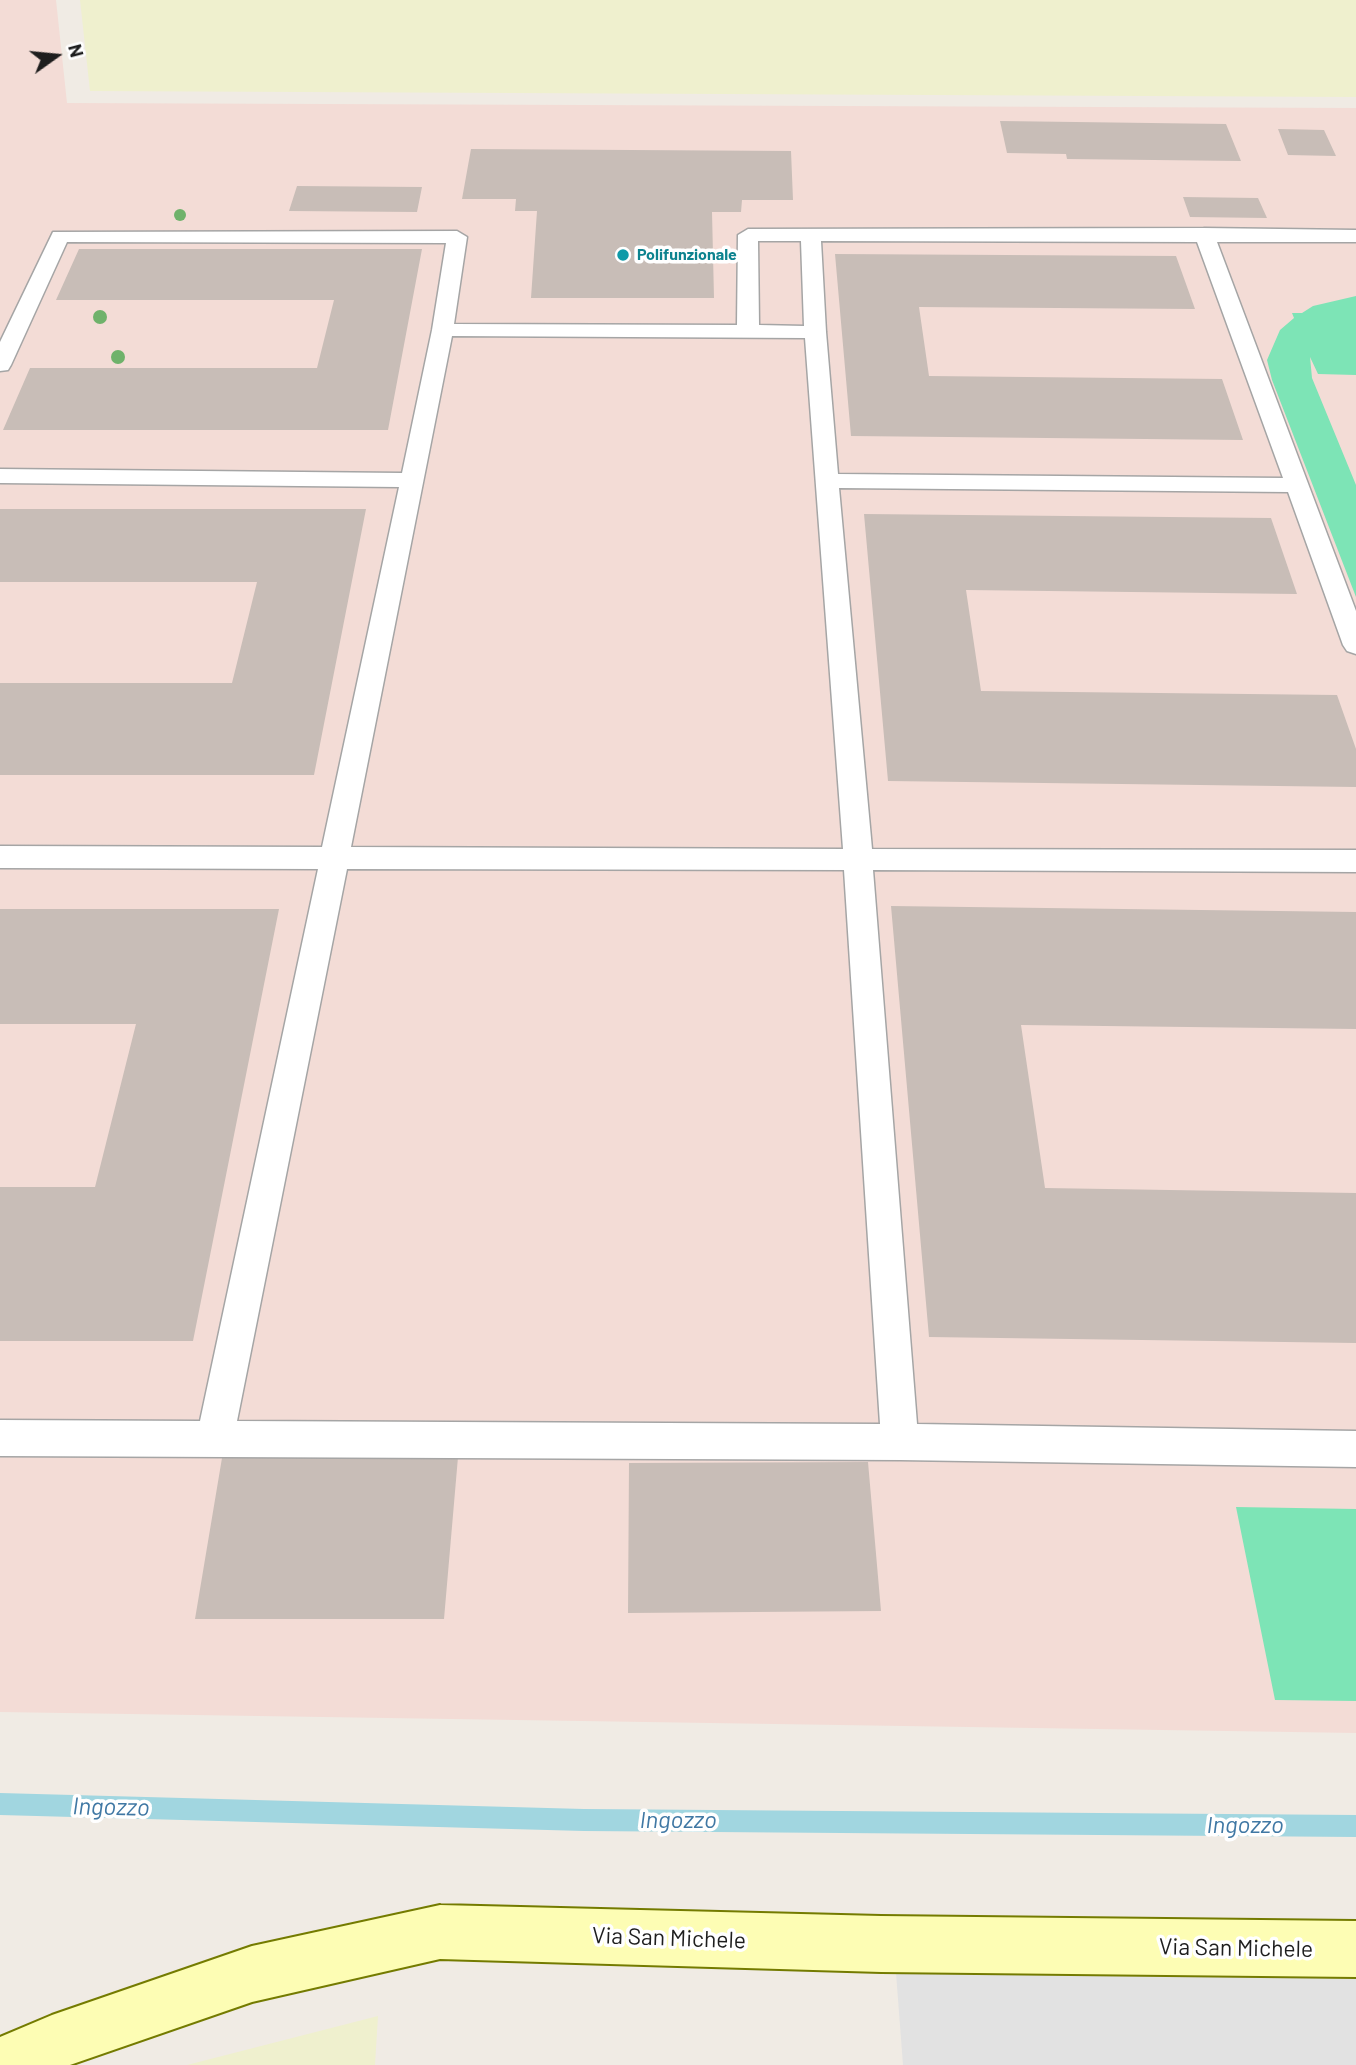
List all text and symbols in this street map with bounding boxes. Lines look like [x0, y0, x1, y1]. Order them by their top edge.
north arrow [21, 21, 91, 91]
text: N [64, 41, 90, 60]
place label: Polifunzionale [637, 245, 737, 265]
marker: Polifunzionale [615, 247, 631, 263]
water label: Ingozzo [72, 1792, 150, 1822]
water label: Ingozzo [639, 1806, 717, 1834]
water label: Ingozzo [1206, 1811, 1284, 1839]
street label: Via San Michele [591, 1922, 747, 1954]
street label: Via San Michele [1159, 1933, 1313, 1963]

